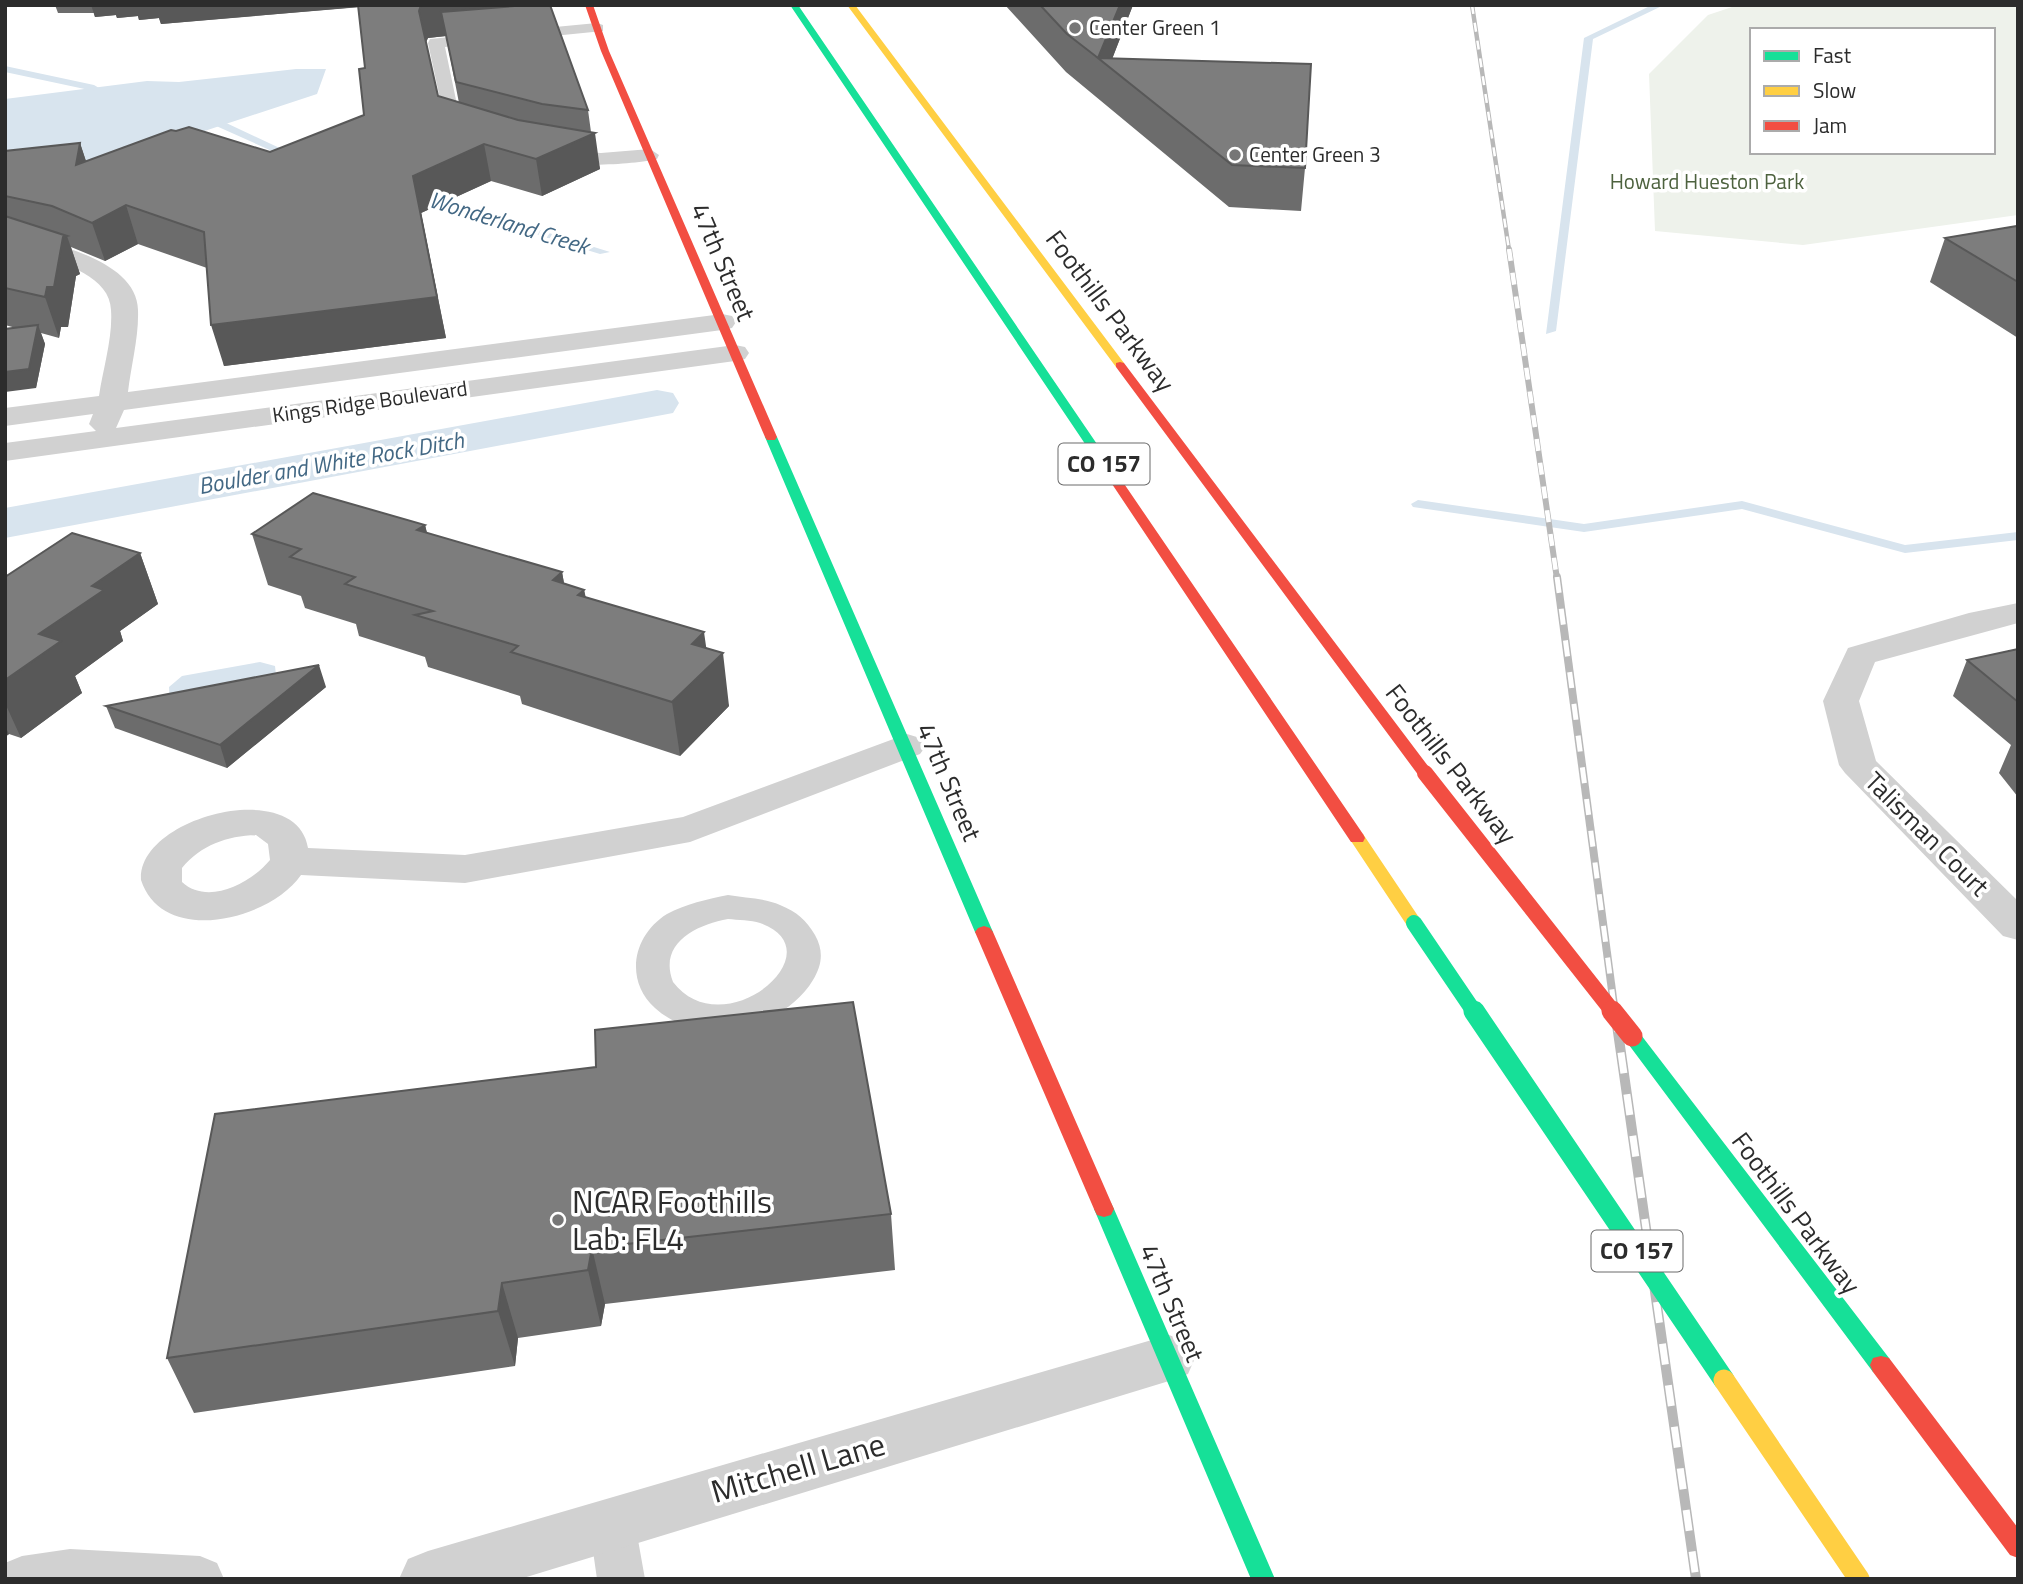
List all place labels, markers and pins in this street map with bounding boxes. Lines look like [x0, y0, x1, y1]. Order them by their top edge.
place label: Center Green 1 [1089, 11, 1221, 43]
marker: Center Green 1 [1067, 20, 1083, 36]
place label: Center Green 3 [1249, 138, 1381, 170]
marker: Center Green 3 [1227, 147, 1243, 163]
place label: NCAR Foothills Lab: FL4 [572, 1177, 772, 1262]
marker: NCAR Foothills Lab: FL4 [550, 1212, 566, 1228]

